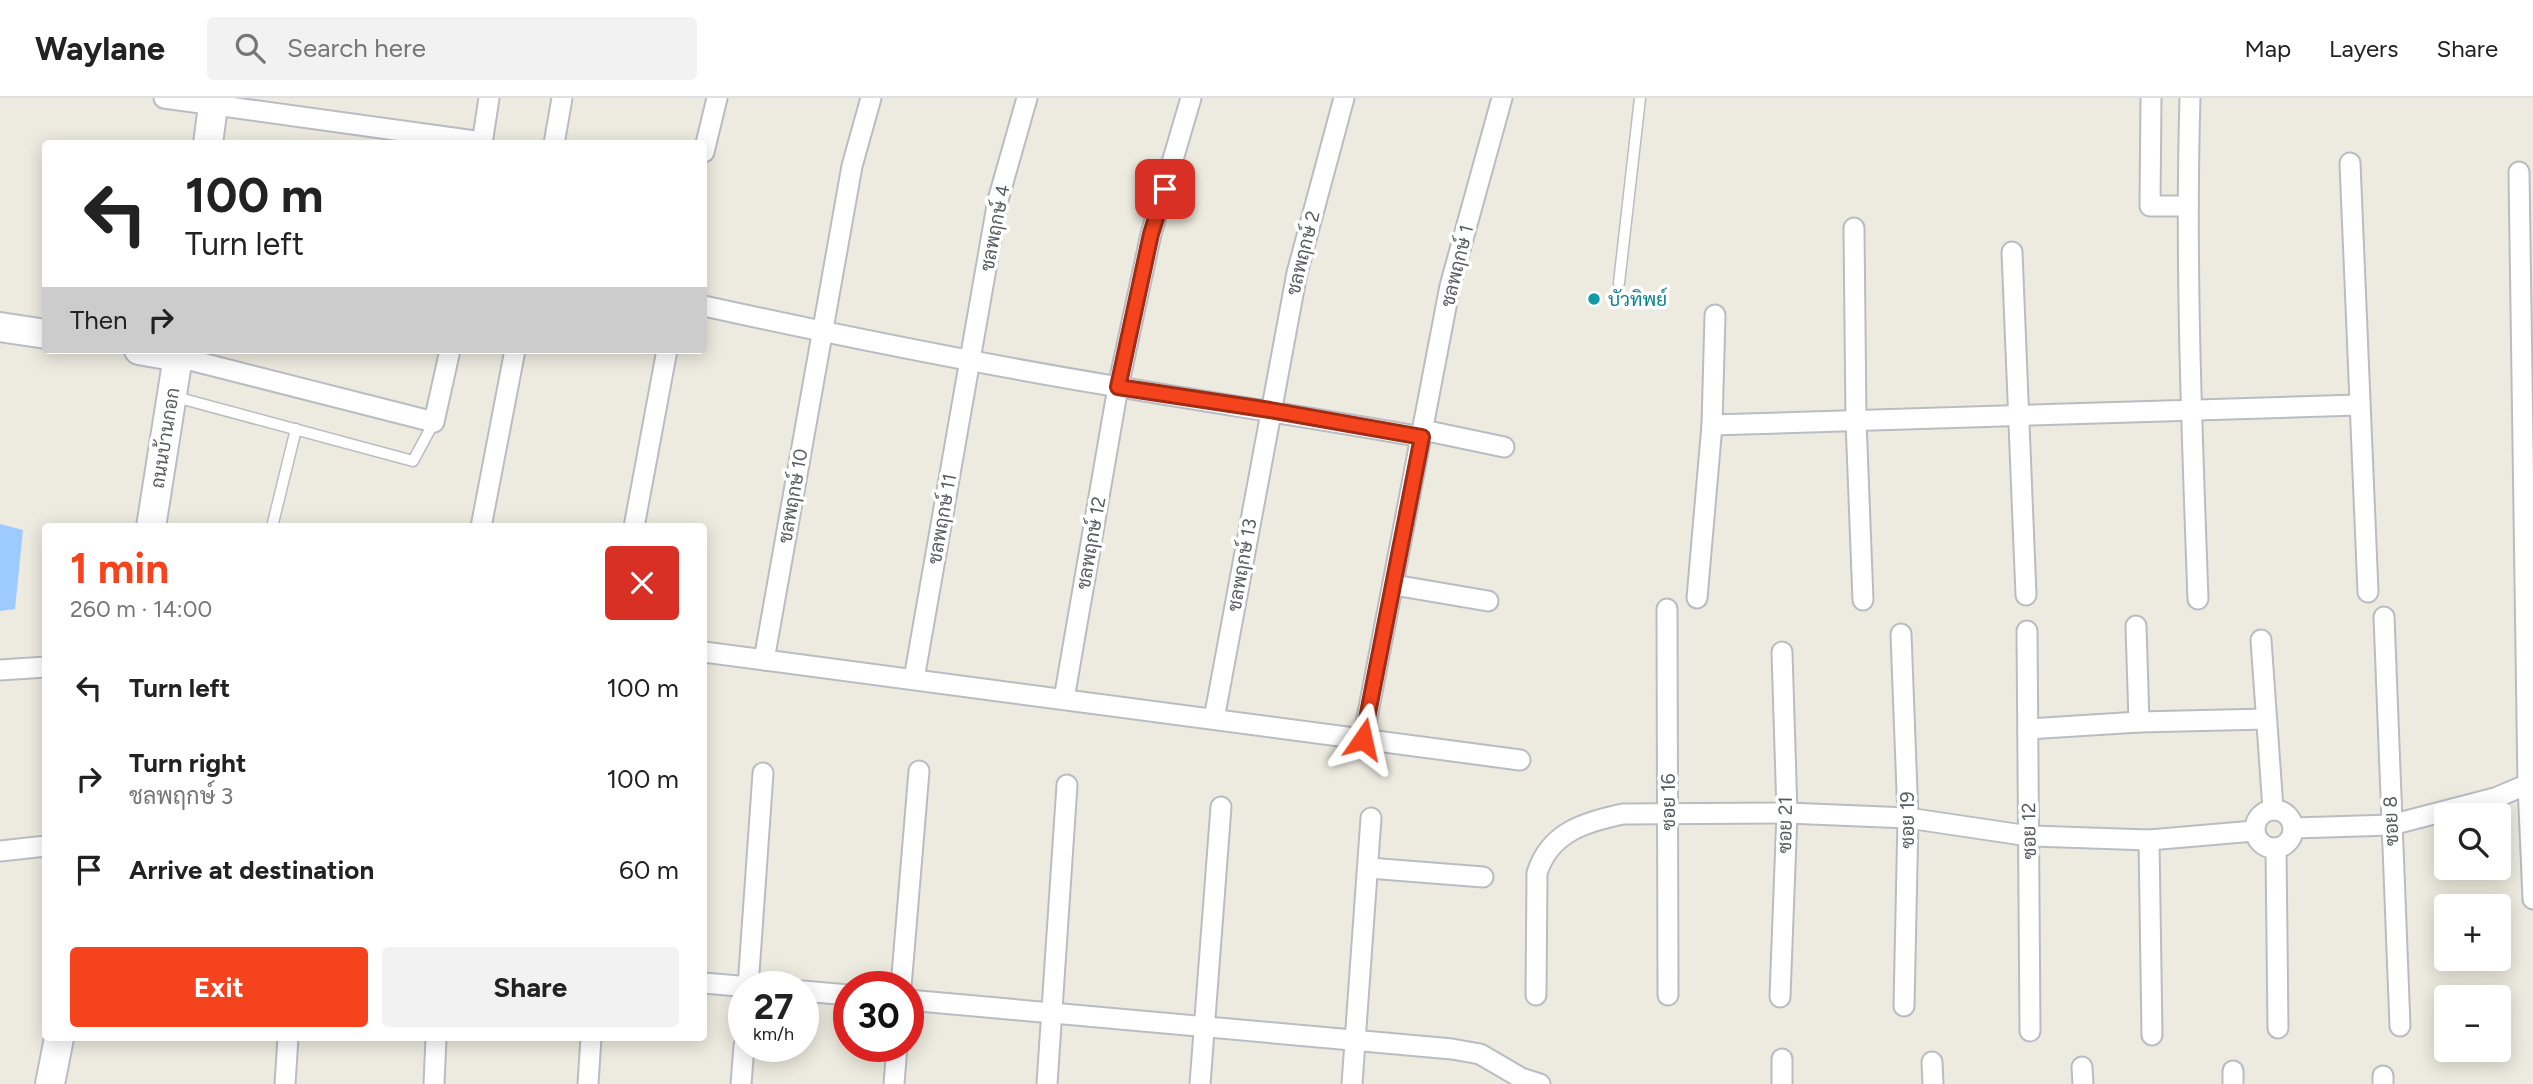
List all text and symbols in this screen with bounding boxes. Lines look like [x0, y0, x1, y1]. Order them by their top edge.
search box [207, 17, 697, 80]
text: Waylane [35, 29, 165, 68]
icon: search [231, 29, 269, 67]
text: Search here [287, 32, 426, 64]
text: Map [2244, 34, 2291, 63]
text: Layers [2329, 34, 2398, 63]
text: Share [2436, 34, 2498, 63]
pin [1135, 159, 1195, 219]
text: 100 m [185, 165, 324, 224]
icon: left [70, 168, 161, 259]
icon: arrive [1146, 170, 1184, 208]
street label: ชลพฤกษ์ 4 [974, 182, 1015, 273]
street label: ชลพฤกษ์ 2 [1280, 208, 1325, 298]
street label: ชลพฤกษ์ 1 [1435, 222, 1478, 309]
text: Turn left [185, 225, 304, 263]
place label: บัวทิพย์ [1608, 287, 1667, 311]
marker: บัวทิพย์ [1586, 291, 1602, 307]
icon: right [142, 301, 180, 339]
text: Then [70, 304, 128, 336]
street label: ถนนบ้านกอก [146, 386, 184, 490]
street label: ชลพฤกษ์ 10 [772, 447, 813, 545]
street label: ชลพฤกษ์ 11 [922, 472, 961, 566]
street label: ชลพฤกษ์ 12 [1071, 494, 1111, 591]
street label: ชลพฤกษ์ 13 [1222, 517, 1261, 613]
text: 1 min [70, 543, 169, 594]
button: close [605, 546, 679, 620]
text: 260 m · 14:00 [70, 595, 212, 623]
icon: left [70, 669, 108, 707]
text: Turn left [129, 672, 230, 704]
text: 100 m [606, 672, 679, 704]
position arrow [1326, 702, 1400, 776]
text: Turn right [129, 747, 246, 779]
icon: right [70, 760, 108, 798]
text: 100 m [606, 763, 679, 795]
street label: ซอย 16 [1657, 773, 1680, 831]
text: ชลพฤกษ์ 3 [129, 782, 233, 810]
street label: ซอย 19 [1896, 791, 1919, 849]
street label: ซอย 21 [1773, 796, 1797, 854]
street label: ซอย 8 [2379, 796, 2403, 846]
street label: ซอย 12 [2017, 802, 2041, 860]
map controls [2434, 803, 2511, 1062]
button: search [2434, 803, 2511, 880]
icon: arrive [70, 851, 108, 889]
text: Arrive at destination [129, 854, 374, 886]
text: 60 m [619, 854, 679, 886]
button: + [2434, 894, 2511, 971]
button: Exit [70, 947, 368, 1027]
button: Share [382, 947, 679, 1027]
speed limit sign: 30 [833, 971, 924, 1062]
button: − [2434, 985, 2511, 1062]
text: 27 [754, 986, 793, 1028]
text: km/h [753, 1023, 794, 1045]

